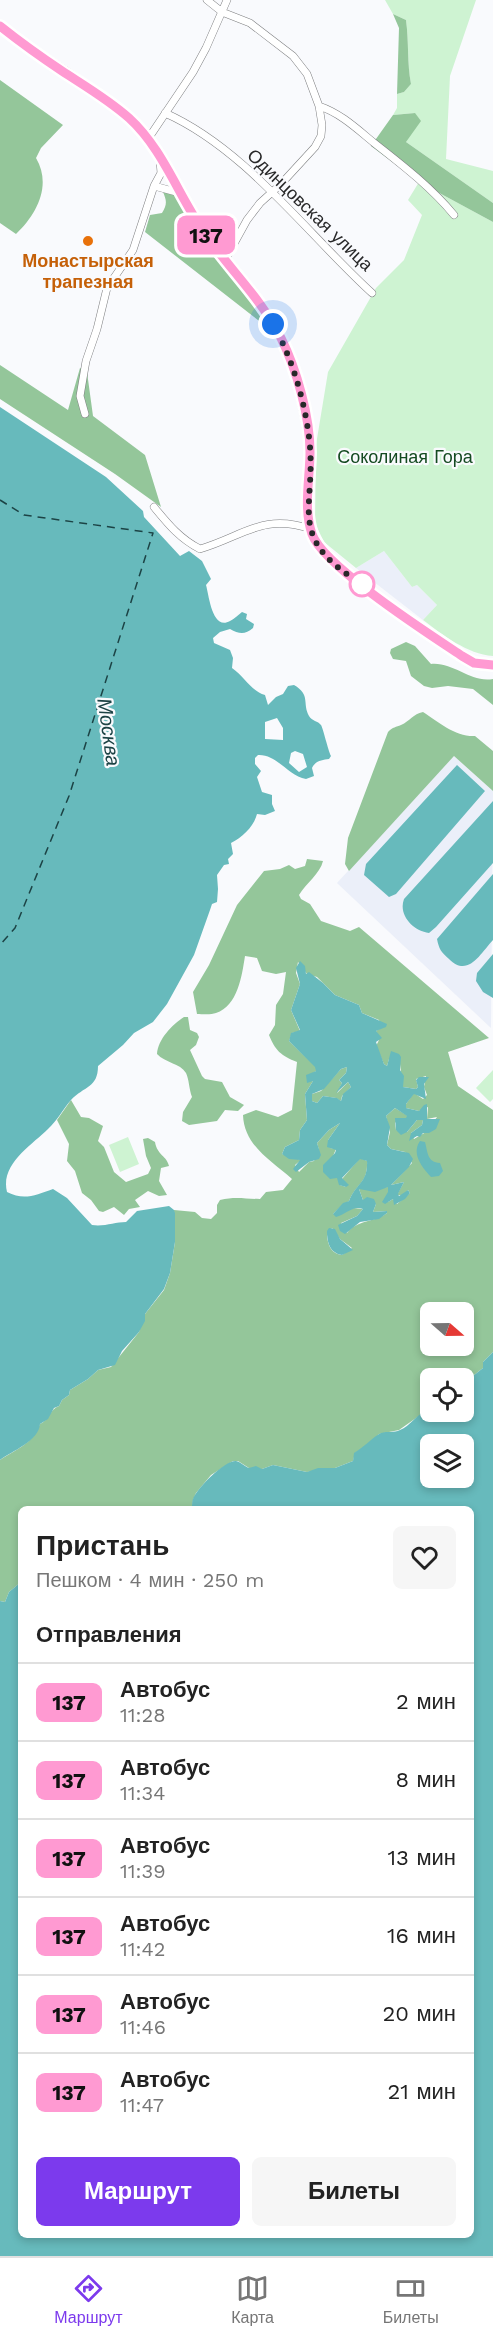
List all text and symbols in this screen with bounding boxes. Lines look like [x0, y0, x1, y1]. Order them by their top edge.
street label: Одинцовская улица [243, 144, 378, 276]
line badge: 137 [172, 216, 240, 254]
text: 137 [189, 223, 223, 248]
marker: Монастырская трапезная [81, 234, 95, 248]
place label: Монастырская трапезная [22, 250, 154, 292]
your location [258, 309, 288, 339]
park label: Соколиная Гора [337, 446, 474, 467]
unlabelled marker [349, 571, 375, 597]
water label: Москва [92, 696, 126, 768]
north arrow [420, 1302, 474, 1356]
map controls [420, 1302, 474, 1488]
button: locate [420, 1368, 474, 1422]
button: layers [420, 1434, 474, 1488]
button: heart [393, 1526, 456, 1589]
text: Пристань [36, 1529, 169, 1562]
text: Пешком · 4 мин · 250 m [36, 1568, 264, 1592]
text: Отправления [36, 1622, 182, 1647]
text: Автобус [120, 1677, 210, 1702]
text: 2 мин [396, 1689, 456, 1714]
text: 137 [52, 1690, 86, 1715]
text: 11:28 [120, 1703, 166, 1727]
text: Автобус [120, 1755, 210, 1780]
text: 8 мин [395, 1767, 456, 1792]
text: 137 [52, 1768, 86, 1793]
text: 11:34 [120, 1781, 165, 1805]
text: Автобус [120, 1833, 210, 1858]
text: 13 мин [388, 1845, 456, 1870]
text: 137 [52, 1846, 86, 1871]
text: 11:39 [120, 1859, 166, 1883]
text: Автобус [120, 1911, 210, 1936]
text: 16 мин [387, 1923, 456, 1948]
text: 137 [52, 1924, 86, 1949]
text: 11:42 [120, 1937, 165, 1961]
text: Автобус [120, 1989, 210, 2014]
text: 20 мин [382, 2001, 456, 2026]
text: 137 [52, 2002, 86, 2027]
text: 11:46 [120, 2015, 166, 2039]
text: Автобус [120, 2067, 210, 2092]
text: 21 мин [388, 2079, 456, 2104]
text: 137 [52, 2080, 86, 2105]
text: 11:47 [120, 2093, 164, 2117]
button: Маршрут [36, 2157, 240, 2226]
button: Билеты [252, 2157, 456, 2226]
tab: Маршрут [54, 2272, 123, 2327]
tab: Карта [231, 2272, 274, 2327]
tab: Билеты [383, 2272, 439, 2327]

